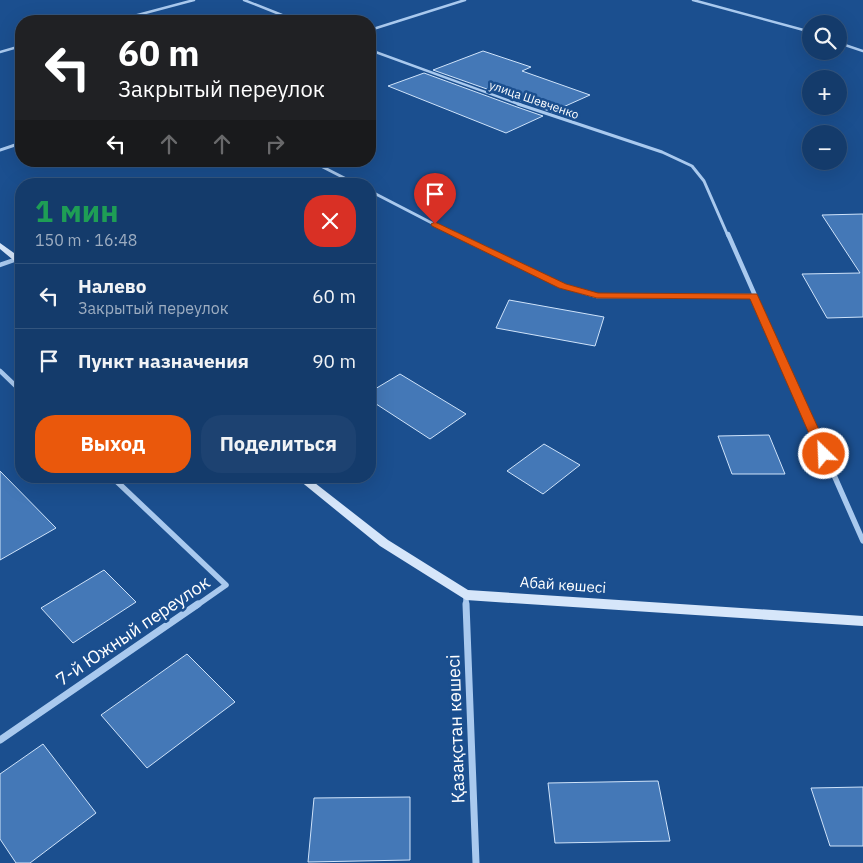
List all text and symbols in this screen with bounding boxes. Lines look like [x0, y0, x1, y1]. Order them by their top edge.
map controls [802, 15, 847, 170]
button: search [802, 15, 847, 60]
text: 60 m [118, 30, 200, 76]
icon: left [35, 35, 100, 100]
button: + [802, 70, 847, 115]
text: Закрытый переулок [118, 74, 325, 103]
street label: улица Шевченко [487, 77, 581, 122]
button: − [802, 125, 847, 170]
icon: left [102, 130, 130, 158]
icon: ahead [155, 130, 183, 158]
icon: ahead [208, 130, 236, 158]
icon: right [261, 130, 289, 158]
pin [414, 173, 456, 224]
icon: arrive [421, 180, 449, 208]
text: 1 мин [35, 191, 119, 230]
button: close [304, 195, 356, 247]
text: 150 m · 16:48 [35, 230, 137, 250]
text: Налево [78, 274, 147, 298]
icon: left [35, 282, 63, 310]
text: 60 m [312, 284, 356, 308]
text: Закрытый переулок [78, 298, 228, 318]
icon: arrive [35, 347, 63, 375]
text: Пункт назначения [78, 349, 249, 373]
text: 90 m [312, 349, 356, 373]
button: Выход [35, 415, 191, 473]
button: Поделиться [201, 415, 356, 473]
position arrow [797, 427, 849, 479]
street label: 7-й Южный переулок [51, 570, 214, 691]
street label: Абай көшесі [519, 572, 607, 597]
street label: Қазақстан көшесі [441, 654, 470, 804]

